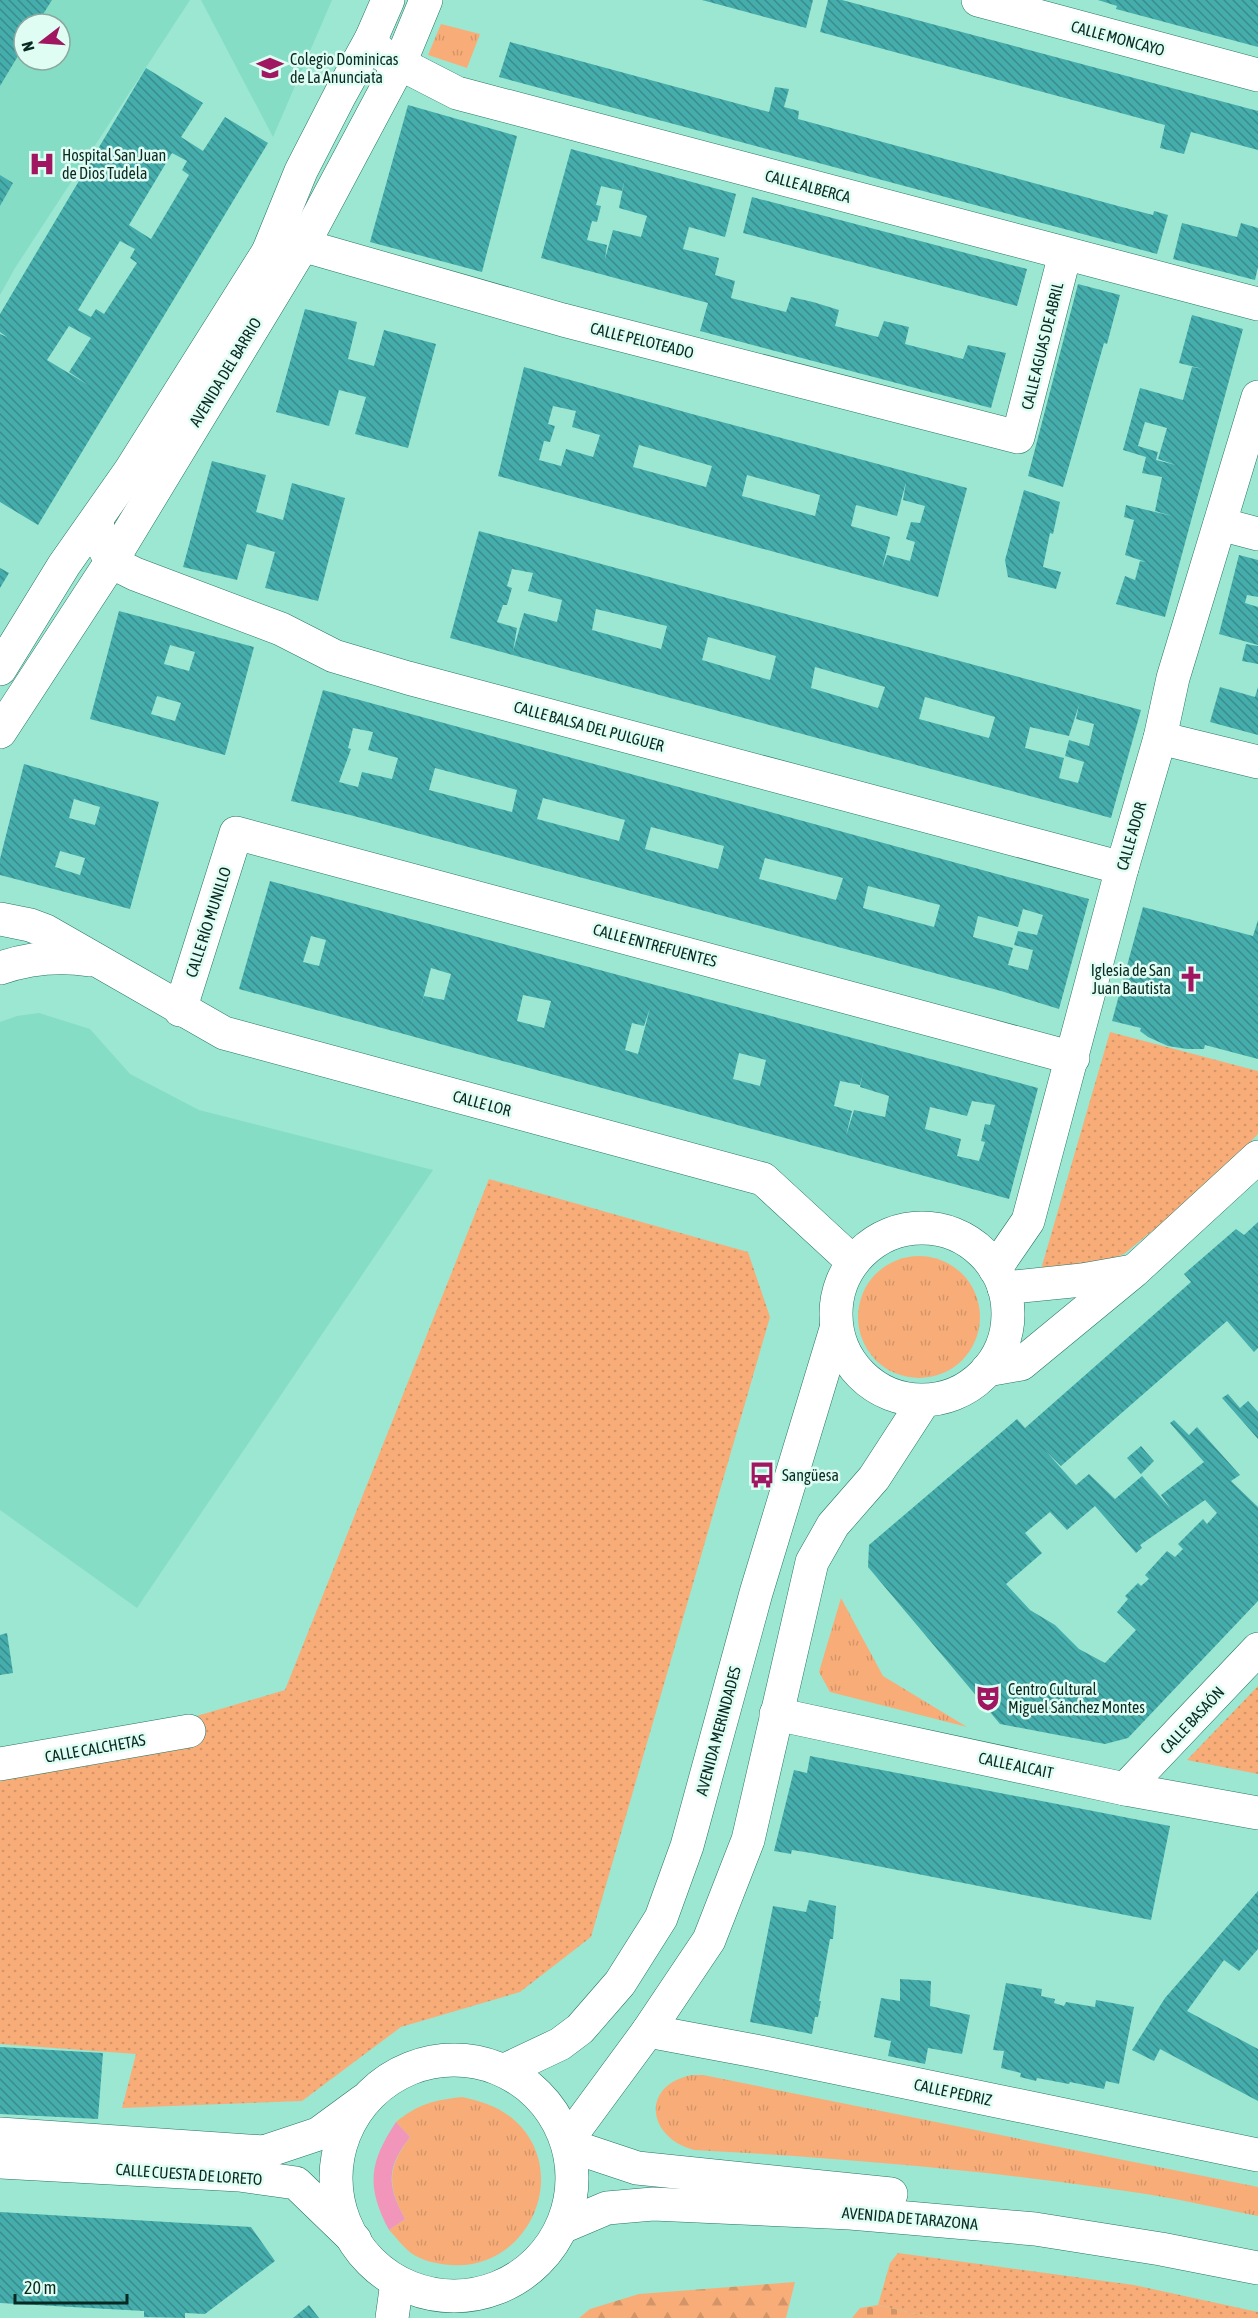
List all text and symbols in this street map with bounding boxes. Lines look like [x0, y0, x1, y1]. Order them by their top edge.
north arrow [12, 12, 72, 72]
street label: CALLE MONCAYO [1069, 17, 1167, 59]
text: N [18, 39, 38, 54]
place label: Colegio Dominicas de La Anunciata [290, 50, 399, 86]
school or university icon: Colegio Dominicas de La Anunciata [255, 53, 285, 83]
place label: Hospital San Juan de Dios Tudela [62, 146, 166, 182]
hospital icon: Hospital San Juan de Dios Tudela [27, 149, 57, 179]
street label: CALLE ALBERCA [763, 166, 853, 206]
street label: CALLE AGUAS DE ABRIL [1017, 280, 1067, 412]
street label: AVENIDA DEL BARRIO [185, 314, 265, 430]
street label: CALLE PELOTEADO [588, 318, 696, 362]
street label: CALLE BALSA DEL PULGUER [512, 697, 666, 755]
street label: CALLE ADOR [1113, 800, 1149, 872]
street label: CALLE RÍO MUNILLO [182, 864, 234, 980]
street label: CALLE ENTREFUENTES [591, 920, 719, 970]
place label: Iglesia de San Juan Bautista [1091, 961, 1171, 997]
church icon: Iglesia de San Juan Bautista [1176, 964, 1206, 994]
street label: CALLE LOR [451, 1087, 513, 1119]
bus stop icon: Sangüesa [747, 1460, 777, 1490]
place label: Sangüesa [782, 1466, 839, 1485]
street label: AVENIDA MERINDADES [692, 1664, 744, 1798]
place label: Centro Cultural Miguel Sánchez Montes [1008, 1680, 1145, 1717]
theatre icon: Centro Cultural Miguel Sánchez Montes [973, 1683, 1003, 1713]
street label: CALLE BASAÓN [1156, 1683, 1228, 1757]
street label: CALLE CALCHETAS [43, 1730, 147, 1766]
street label: CALLE ALCAIT [977, 1748, 1055, 1782]
street label: CALLE PEDRIZ [912, 2075, 994, 2109]
street label: CALLE CUESTA DE LORETO [115, 2160, 263, 2188]
street label: AVENIDA DE TARAZONA [841, 2203, 979, 2233]
scale bar [15, 2267, 128, 2305]
text: 20 m [24, 2277, 56, 2298]

